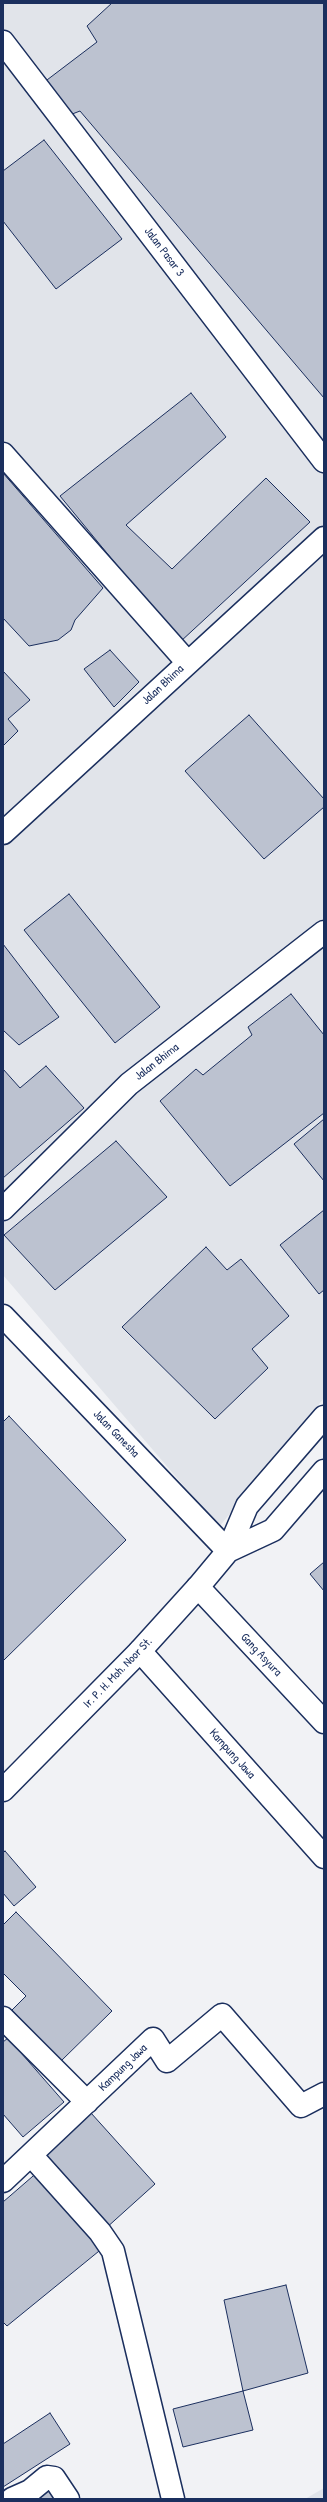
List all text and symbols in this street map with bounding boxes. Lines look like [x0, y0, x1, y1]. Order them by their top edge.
street label: Jalan Pasar 3 [141, 225, 187, 279]
street label: Jalan Bhima [139, 662, 187, 708]
street label: Jalan Bhima [132, 1040, 182, 1084]
street label: Jalan Ganesha [90, 1407, 142, 1461]
street label: Gang Asyura [237, 1630, 285, 1680]
street label: Ir. P. H. Moh. Noor St. [81, 1635, 155, 1711]
street label: Kampung Jawa [206, 1726, 258, 1782]
street label: Kampung Jawa [96, 2041, 150, 2095]

